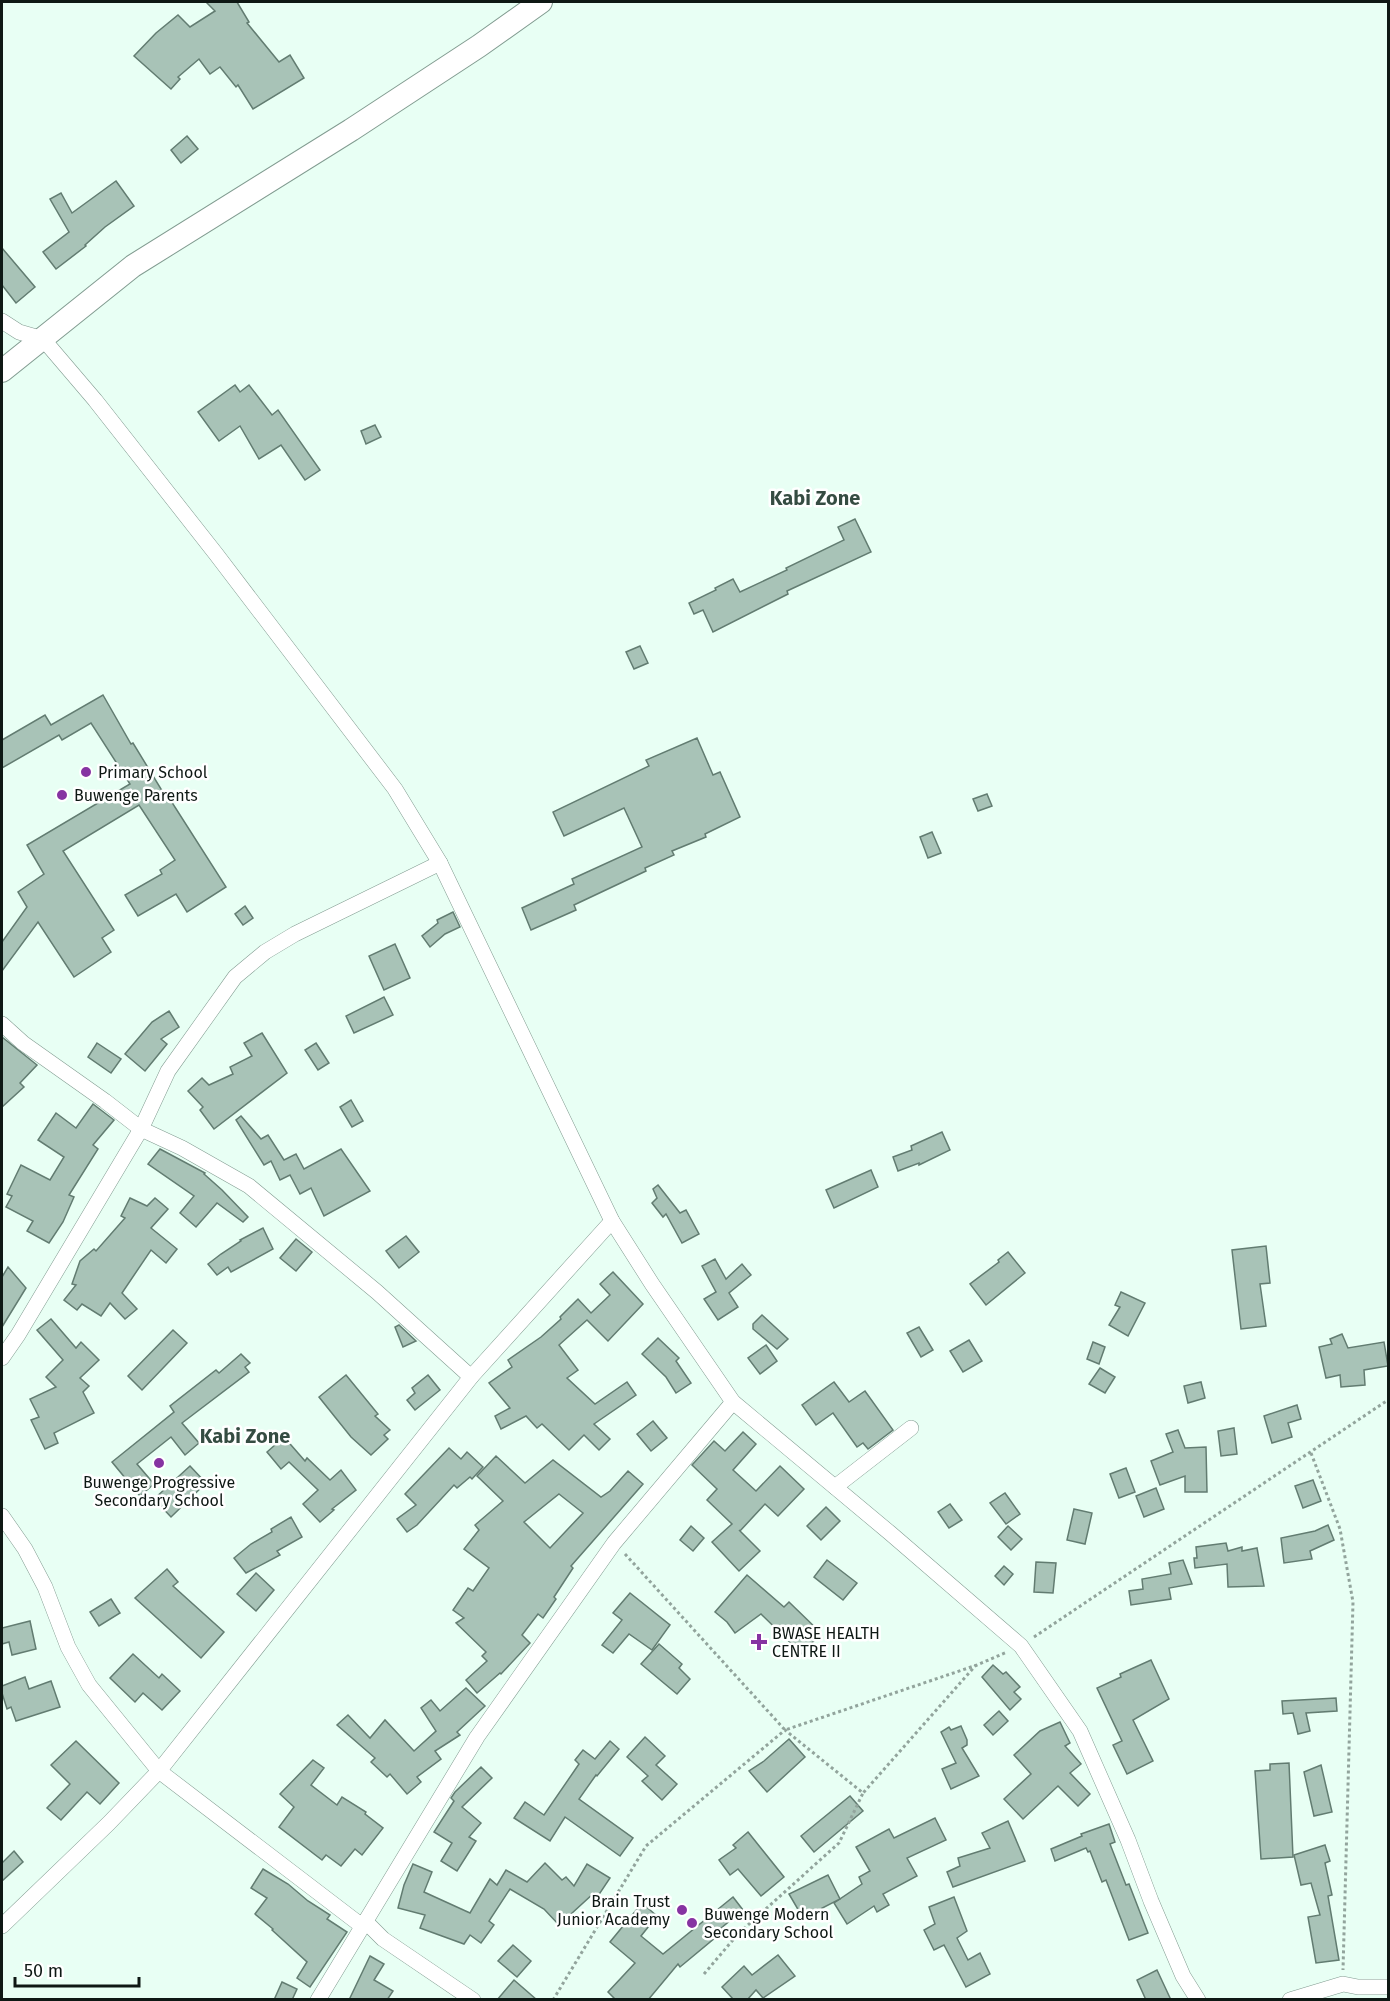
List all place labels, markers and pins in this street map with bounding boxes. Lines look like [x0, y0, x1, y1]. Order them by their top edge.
place label: Primary School [98, 763, 208, 782]
marker: Primary School [79, 765, 93, 779]
place label: Buwenge Parents [74, 786, 198, 805]
marker: Buwenge Parents [55, 788, 69, 802]
marker: Buwenge Progressive Secondary School [152, 1456, 166, 1470]
place label: Buwenge Progressive Secondary School [83, 1473, 235, 1510]
place label: BWASE HEALTH CENTRE II [772, 1624, 880, 1661]
marker: BWASE HEALTH CENTRE II [750, 1633, 768, 1651]
place label: Brain Trust Junior Academy [557, 1892, 670, 1929]
marker: Brain Trust Junior Academy [675, 1903, 689, 1917]
place label: Buwenge Modern Secondary School [704, 1905, 833, 1942]
marker: Buwenge Modern Secondary School [685, 1916, 699, 1930]

